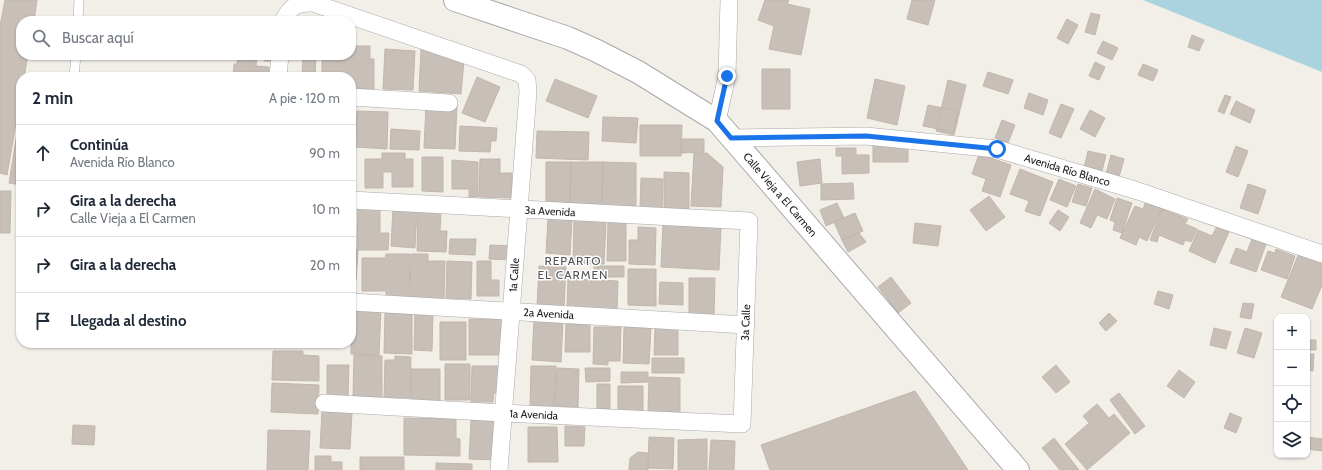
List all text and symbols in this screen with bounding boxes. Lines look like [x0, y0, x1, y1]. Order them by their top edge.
search box [16, 16, 356, 60]
icon: search [30, 27, 52, 49]
text: Buscar aquí [62, 29, 134, 47]
route end [718, 67, 736, 85]
text: 2 min [32, 88, 73, 108]
text: A pie · 120 m [269, 90, 340, 106]
text: Continúa [70, 136, 128, 154]
route start [988, 140, 1006, 158]
icon: ahead [32, 142, 54, 164]
text: 90 m [309, 145, 340, 161]
street label: Calle Vieja a El Carmen [740, 149, 820, 239]
street label: Avenida Río Blanco [1023, 151, 1112, 189]
text: Avenida Río Blanco [70, 154, 175, 170]
text: Gira a la derecha [70, 192, 176, 210]
icon: right [32, 198, 54, 220]
text: 10 m [312, 201, 340, 217]
street label: 3a Avenida [524, 203, 576, 219]
text: Calle Vieja a El Carmen [70, 210, 196, 226]
district label: REPARTO EL CARMEN [537, 253, 609, 282]
icon: right [32, 254, 54, 276]
text: Gira a la derecha [70, 256, 176, 274]
text: 20 m [310, 257, 340, 273]
street label: 1a Calle [506, 257, 522, 293]
street label: 3a Calle [738, 304, 753, 341]
street label: 2a Avenida [523, 305, 575, 322]
icon: arrive [32, 310, 54, 332]
text: Llegada al destino [70, 312, 186, 330]
map controls [1274, 314, 1310, 458]
button: + [1274, 314, 1310, 350]
button: − [1274, 350, 1310, 386]
button: locate [1274, 386, 1310, 422]
street label: 1a Avenida [509, 406, 559, 423]
button: layers [1274, 422, 1310, 458]

